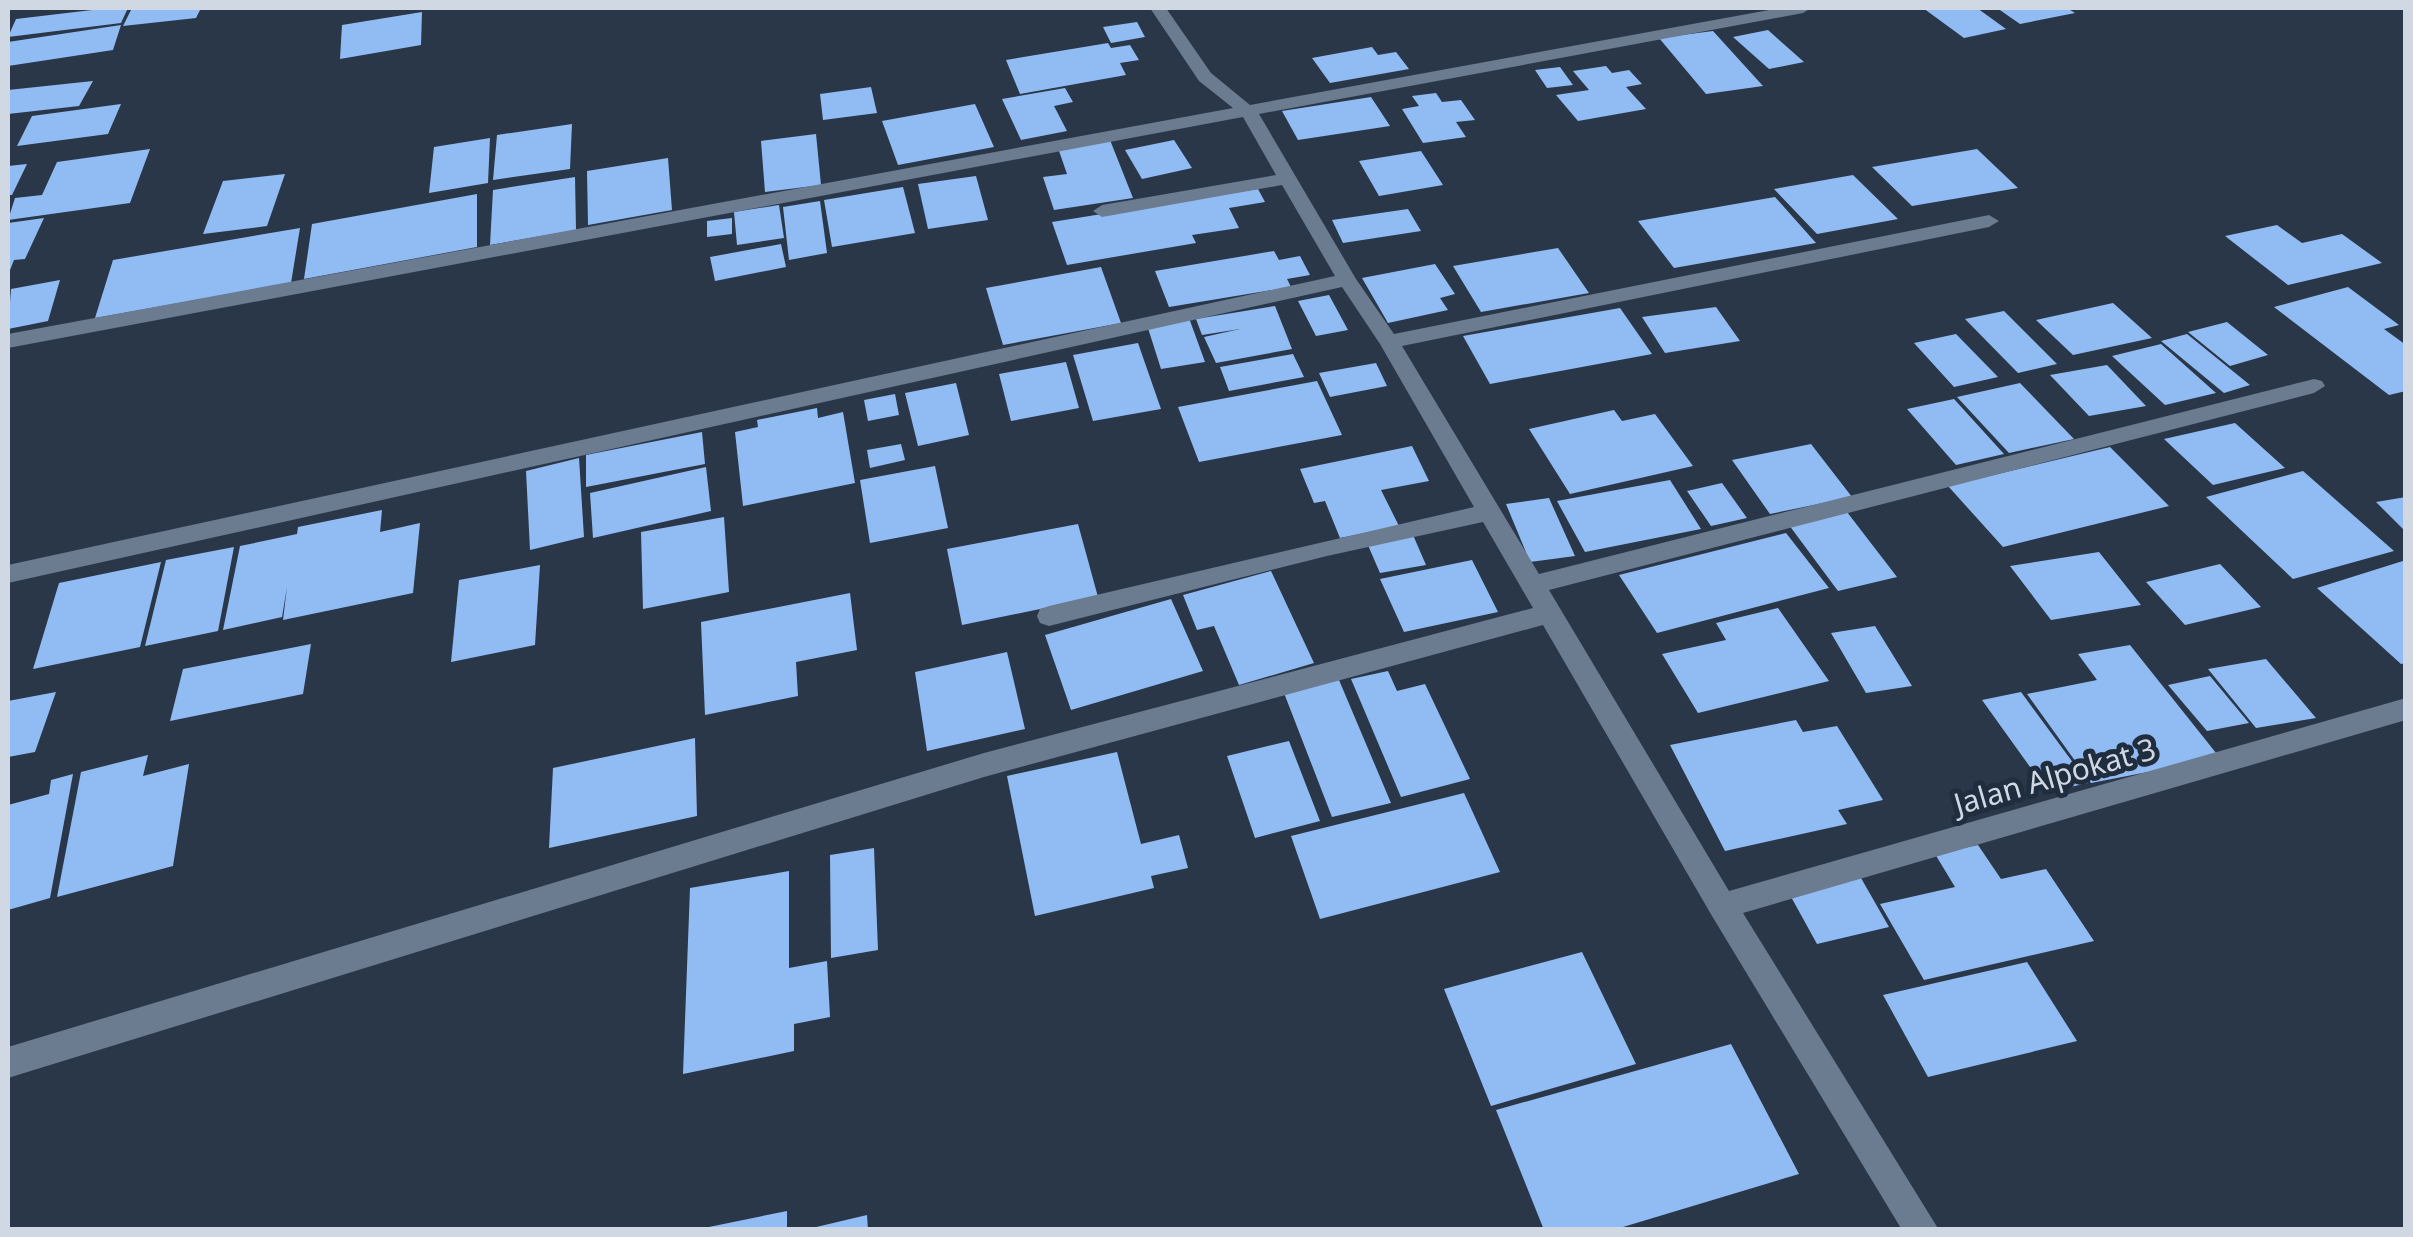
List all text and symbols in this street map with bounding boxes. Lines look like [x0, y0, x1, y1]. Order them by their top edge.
street label: Jalan Alpokat 3 [1946, 727, 2160, 825]

